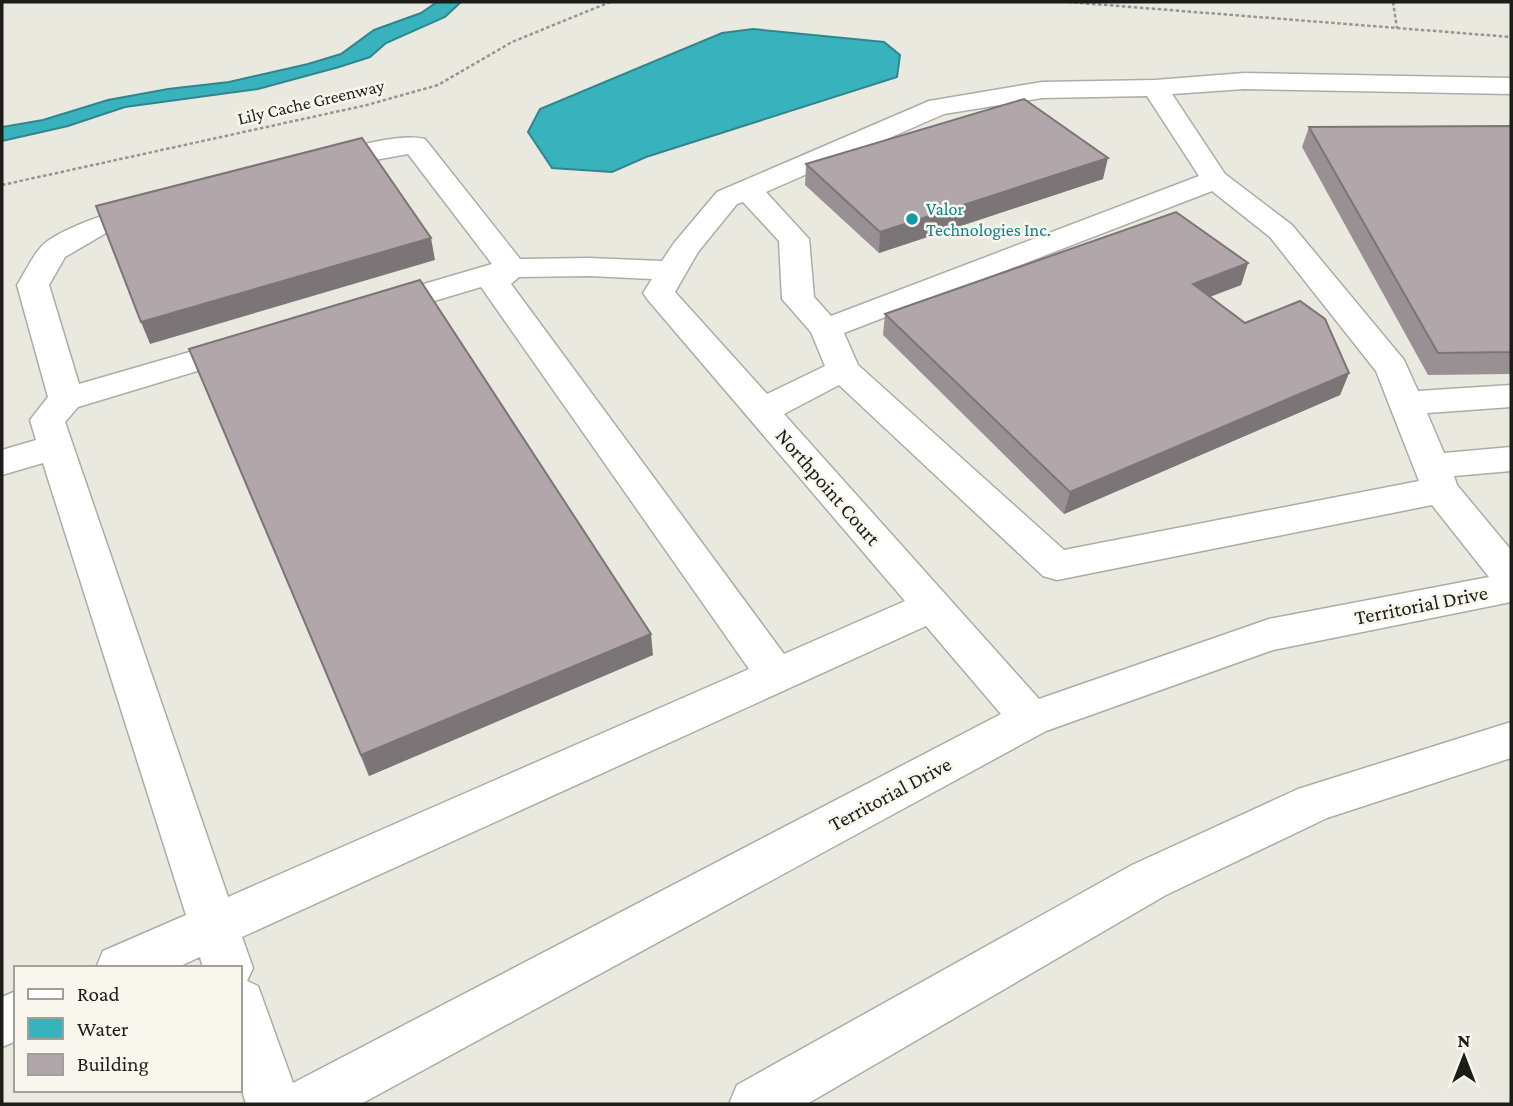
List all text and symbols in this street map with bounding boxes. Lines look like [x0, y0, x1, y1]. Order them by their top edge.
street label: Lily Cache Greenway [236, 75, 387, 129]
place label: Valor Technologies Inc. [926, 199, 1051, 240]
marker: Valor Technologies Inc. [904, 211, 920, 227]
street label: Northpoint Court [771, 424, 886, 551]
street label: Territorial Drive [1352, 580, 1490, 630]
street label: Territorial Drive [825, 752, 955, 836]
legend [14, 966, 242, 1092]
text: Road [77, 982, 120, 1006]
text: Water [77, 1017, 129, 1041]
north arrow [1429, 1022, 1499, 1092]
text: N [1458, 1030, 1471, 1051]
text: Building [77, 1052, 149, 1076]

